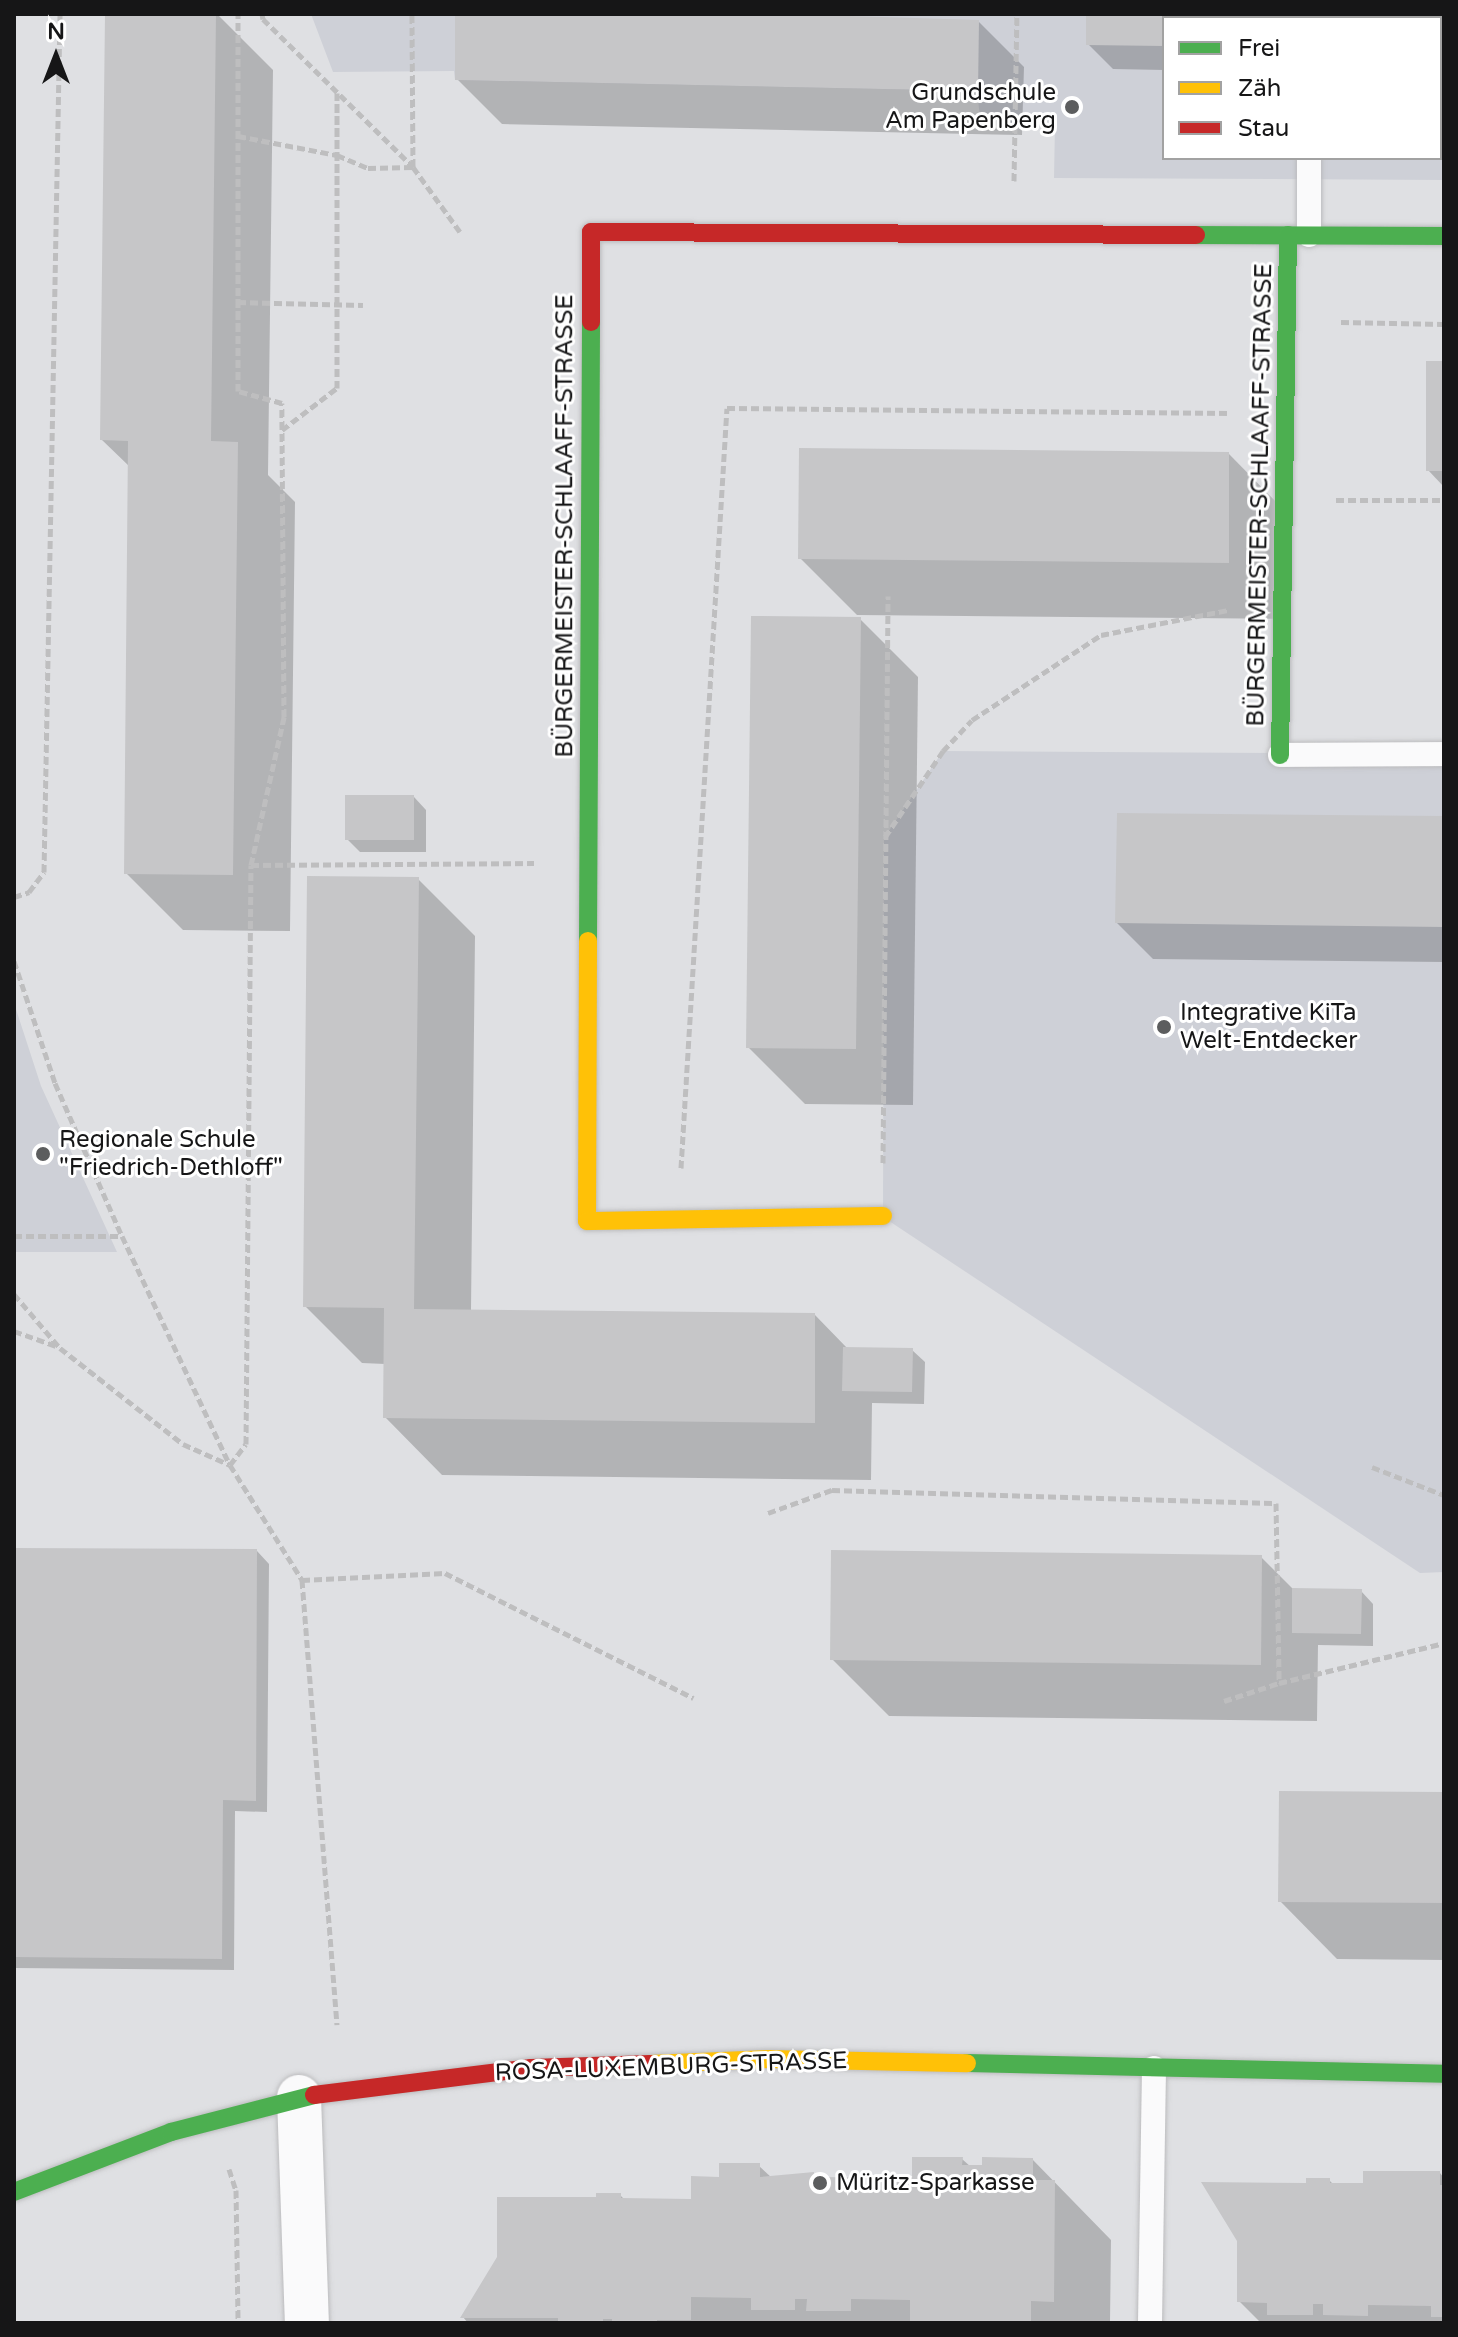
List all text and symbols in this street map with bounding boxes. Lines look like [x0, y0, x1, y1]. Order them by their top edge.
north arrow [16, 16, 96, 96]
legend [1162, 16, 1442, 160]
text: N [47, 19, 65, 45]
text: Frei [1238, 34, 1280, 63]
text: Zäh [1238, 74, 1281, 103]
place label: Grundschule Am Papenberg [885, 79, 1056, 135]
marker: Grundschule Am Papenberg [1063, 98, 1081, 116]
text: Stau [1238, 114, 1289, 143]
street label: BÜRGERMEISTER-SCHLAAFF-STRASSE [1242, 263, 1278, 727]
street label: BÜRGERMEISTER-SCHLAAFF-STRASSE [551, 294, 579, 758]
place label: Integrative KiTa Welt-Entdecker [1180, 999, 1357, 1055]
marker: Integrative KiTa Welt-Entdecker [1155, 1018, 1173, 1036]
place label: Regionale Schule "Friedrich-Dethloff" [59, 1126, 283, 1182]
marker: Regionale Schule "Friedrich-Dethloff" [34, 1145, 52, 1163]
street label: ROSA-LUXEMBURG-STRASSE [494, 2046, 848, 2088]
place label: Müritz-Sparkasse [836, 2169, 1034, 2197]
marker: Müritz-Sparkasse [811, 2174, 829, 2192]

